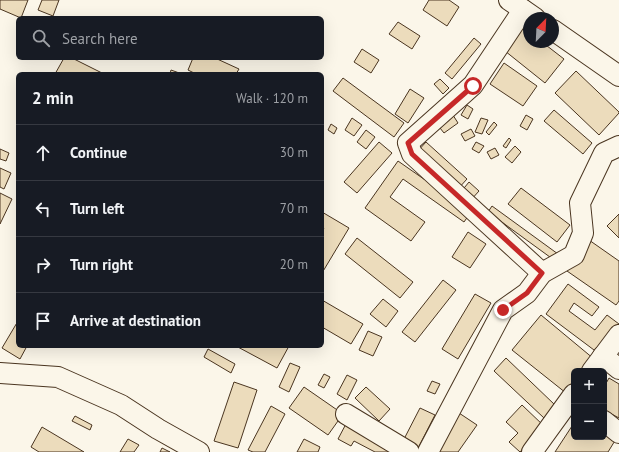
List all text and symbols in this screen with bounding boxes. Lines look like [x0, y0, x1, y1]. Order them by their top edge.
north arrow [523, 12, 559, 48]
search box [16, 16, 324, 60]
icon: search [30, 27, 52, 49]
text: Search here [62, 29, 138, 48]
route start [464, 77, 482, 95]
text: 2 min [32, 87, 73, 109]
text: Walk · 120 m [236, 90, 308, 107]
icon: ahead [32, 142, 54, 164]
text: Continue [70, 143, 127, 162]
text: 30 m [280, 144, 308, 161]
icon: left [32, 198, 54, 220]
text: Turn left [70, 199, 124, 218]
text: 70 m [280, 200, 308, 217]
icon: right [32, 254, 54, 276]
text: Turn right [70, 255, 133, 274]
text: 20 m [280, 256, 308, 273]
route end [494, 301, 512, 319]
icon: arrive [32, 310, 54, 332]
text: Arrive at destination [70, 311, 201, 330]
map controls [571, 368, 607, 440]
button: + [571, 368, 607, 404]
button: − [571, 404, 607, 440]

